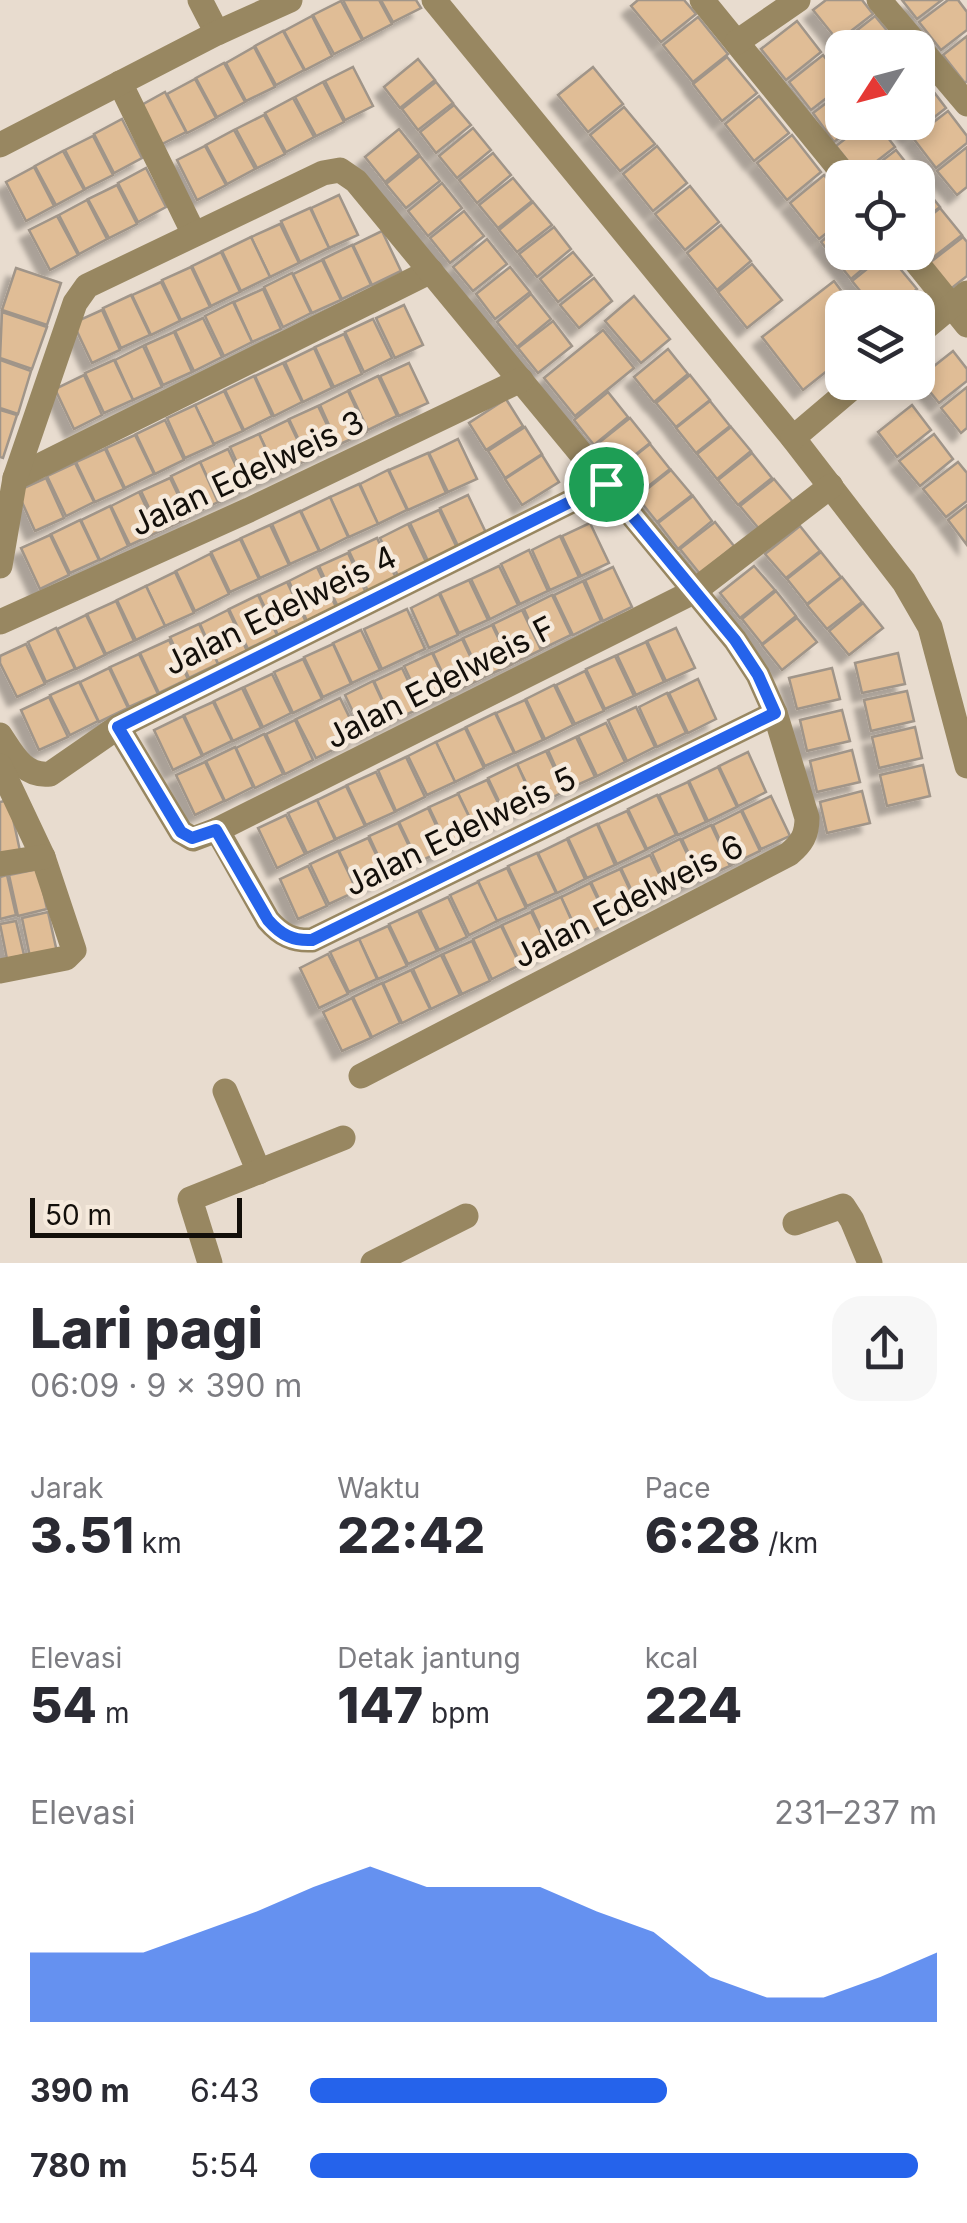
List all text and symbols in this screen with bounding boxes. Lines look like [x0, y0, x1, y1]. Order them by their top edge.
north arrow [825, 30, 935, 140]
map controls [825, 30, 935, 400]
button: locate [825, 160, 935, 270]
button: layers [825, 290, 935, 400]
street label: Jalan Edelweis 3 [124, 402, 370, 544]
pin [564, 442, 649, 527]
icon: arrive [579, 457, 634, 512]
street label: Jalan Edelweis 4 [157, 537, 403, 683]
street label: Jalan Edelweis F [319, 607, 561, 757]
street label: Jalan Edelweis 5 [338, 758, 582, 904]
street label: Jalan Edelweis 6 [507, 826, 749, 976]
scale bar [30, 1193, 242, 1238]
text: 50 m [45, 1198, 112, 1232]
text: Lari pagi [30, 1295, 263, 1361]
button: share [832, 1296, 937, 1401]
text: 06:09 · 9 × 390 m [30, 1366, 302, 1405]
text: Jarak [30, 1471, 103, 1505]
text: Waktu [337, 1471, 420, 1505]
text: Pace [645, 1471, 711, 1505]
text: 3.51 [30, 1505, 134, 1565]
text: 22:42 [337, 1505, 485, 1565]
text: 6:28 [645, 1505, 760, 1565]
text: km [134, 1526, 182, 1560]
text: /km [760, 1526, 818, 1560]
text: Elevasi [30, 1641, 122, 1675]
text: Detak jantung [337, 1641, 521, 1675]
text: kcal [645, 1641, 698, 1675]
text: 54 [30, 1675, 97, 1735]
text: 147 [337, 1675, 423, 1735]
text: 224 [645, 1675, 742, 1735]
text: m [97, 1696, 129, 1730]
text: bpm [423, 1696, 490, 1730]
text: Elevasi [30, 1793, 135, 1832]
text: 231–237 m [774, 1793, 937, 1832]
text: 390 m [30, 2071, 130, 2110]
text: 6:43 [190, 2071, 260, 2110]
text: 780 m [30, 2146, 127, 2185]
text: 5:54 [190, 2146, 259, 2185]

